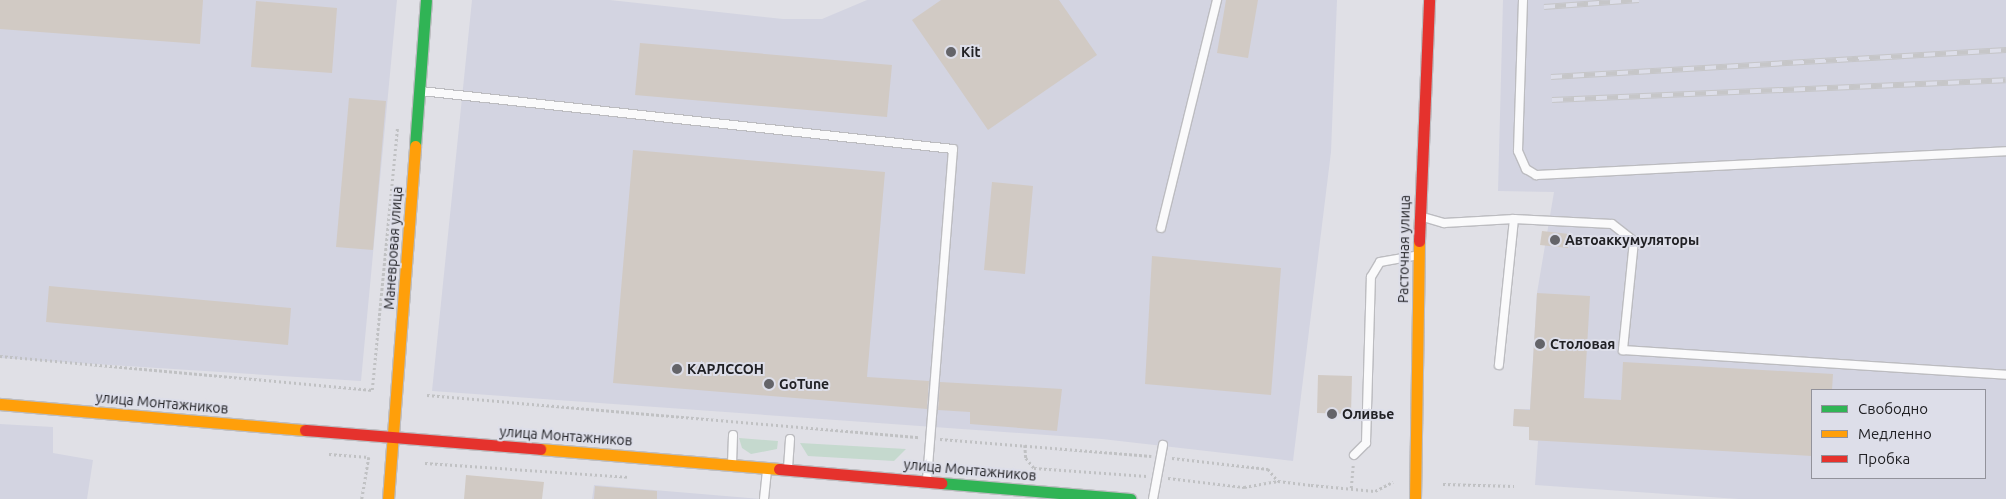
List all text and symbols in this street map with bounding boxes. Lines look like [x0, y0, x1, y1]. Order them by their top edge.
place label: Kit [961, 44, 980, 60]
marker: Kit [945, 46, 957, 58]
street label: Маневровая улица [380, 186, 406, 310]
street label: Расточная улица [1395, 195, 1413, 303]
place label: Автоаккумуляторы [1565, 232, 1699, 248]
marker: Автоаккумуляторы [1549, 234, 1561, 246]
place label: Столовая [1550, 336, 1615, 352]
marker: Столовая [1534, 338, 1546, 350]
place label: КАРЛССОН [687, 361, 764, 377]
marker: КАРЛССОН [671, 363, 683, 375]
place label: GoTune [779, 376, 829, 392]
marker: GoTune [763, 378, 775, 390]
street label: улица Монтажников [95, 389, 229, 417]
legend [1811, 389, 1986, 479]
text: Свободно [1858, 400, 1928, 417]
place label: Оливье [1342, 406, 1394, 422]
marker: Оливье [1326, 408, 1338, 420]
street label: улица Монтажников [499, 423, 633, 449]
text: Медленно [1858, 425, 1932, 442]
text: Пробка [1858, 450, 1910, 467]
street label: улица Монтажников [903, 456, 1037, 484]

